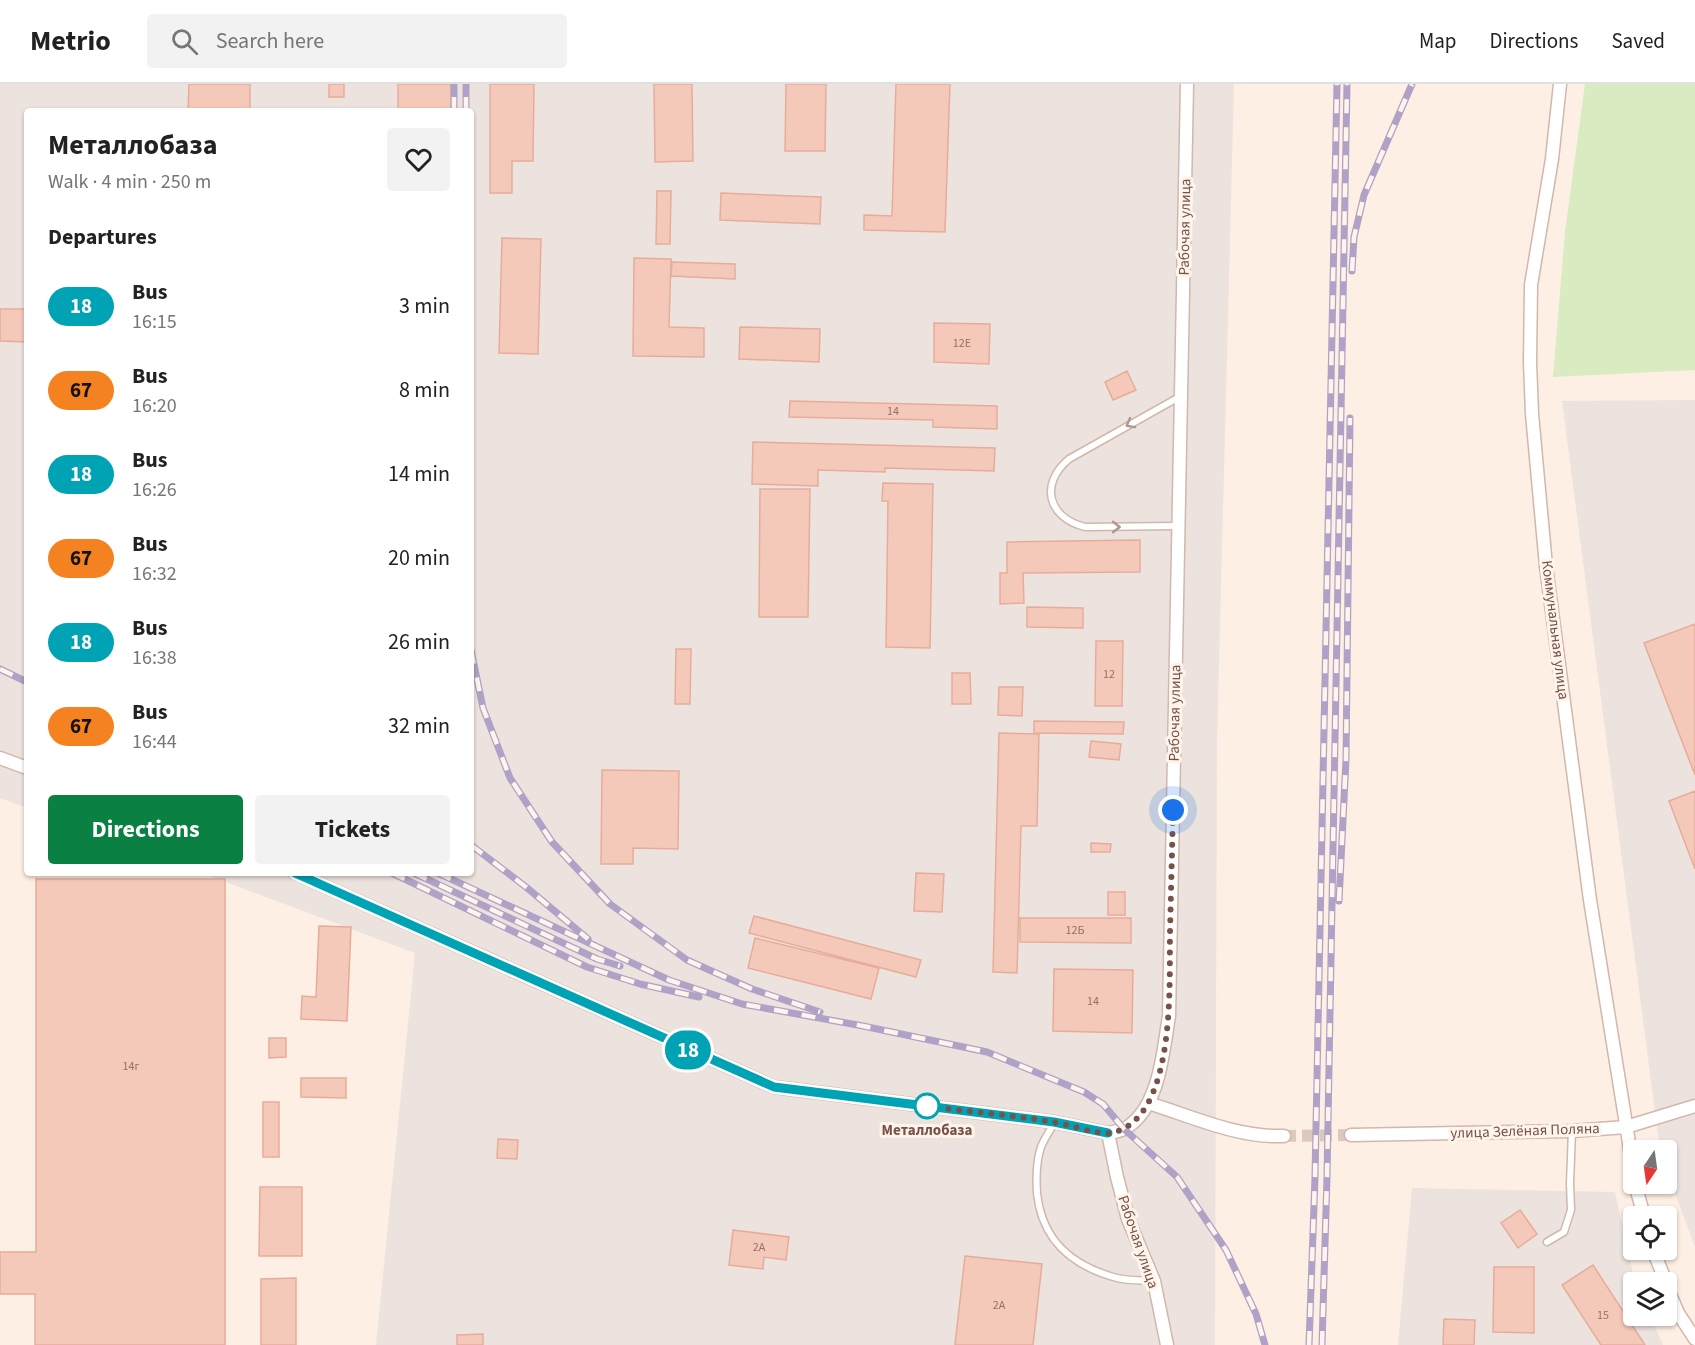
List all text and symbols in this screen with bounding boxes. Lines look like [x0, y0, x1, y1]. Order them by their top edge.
search box [147, 14, 567, 68]
text: Metrio [30, 21, 111, 61]
icon: search [168, 25, 201, 58]
text: Search here [216, 25, 324, 57]
text: Map [1419, 26, 1457, 56]
text: Directions [1490, 26, 1578, 56]
text: Saved [1611, 26, 1665, 56]
text: Металлобаза [48, 125, 217, 165]
button: heart [387, 128, 450, 191]
text: Walk · 4 min · 250 m [48, 168, 211, 196]
street label: Рабочая улица [1174, 178, 1196, 276]
text: Departures [48, 221, 157, 253]
text: Bus [132, 276, 168, 308]
text: 3 min [399, 290, 450, 322]
text: 18 [70, 291, 92, 321]
text: 16:15 [132, 308, 177, 336]
house number: 12Е [953, 335, 971, 352]
text: Bus [132, 360, 168, 392]
text: 8 min [399, 374, 450, 406]
text: 67 [70, 375, 92, 405]
text: 16:20 [132, 392, 177, 420]
house number: 14 [887, 403, 899, 420]
one-way arrow [1126, 417, 1137, 428]
text: Bus [132, 444, 168, 476]
text: 14 min [388, 458, 450, 490]
text: 18 [70, 459, 92, 489]
text: 16:26 [132, 476, 177, 504]
one-way arrow [1111, 521, 1120, 533]
text: Bus [132, 528, 168, 560]
text: 20 min [388, 542, 450, 574]
text: 67 [70, 543, 92, 573]
street label: Коммунальная улица [1536, 559, 1574, 701]
text: 16:32 [132, 560, 177, 588]
text: Bus [132, 612, 168, 644]
text: 26 min [388, 626, 450, 658]
text: 18 [70, 627, 92, 657]
text: 16:38 [132, 644, 177, 672]
street label: Рабочая улица [1164, 664, 1186, 762]
house number: 12 [1103, 666, 1115, 683]
text: Bus [132, 696, 168, 728]
text: 32 min [388, 710, 450, 742]
text: 67 [70, 711, 92, 741]
text: 16:44 [132, 728, 177, 756]
button: Directions [48, 795, 243, 864]
button: Tickets [255, 795, 450, 864]
your location [1158, 795, 1188, 825]
house number: 12Б [1066, 922, 1084, 939]
house number: 14 [1087, 993, 1099, 1010]
line badge: 18 [661, 1030, 715, 1070]
text: 18 [677, 1035, 699, 1065]
house number: 14г [123, 1058, 139, 1075]
marker: Металлобаза [914, 1093, 940, 1119]
street label: улица Зелёная Поляна [1450, 1118, 1600, 1144]
place label: Металлобаза [882, 1120, 972, 1141]
north arrow [1623, 1140, 1677, 1194]
map controls [1623, 1140, 1677, 1326]
street label: Рабочая улица [1112, 1193, 1164, 1291]
button: locate [1623, 1206, 1677, 1260]
house number: 2А [753, 1239, 766, 1256]
button: layers [1623, 1272, 1677, 1326]
house number: 2А [993, 1297, 1006, 1314]
house number: 15 [1597, 1307, 1609, 1324]

